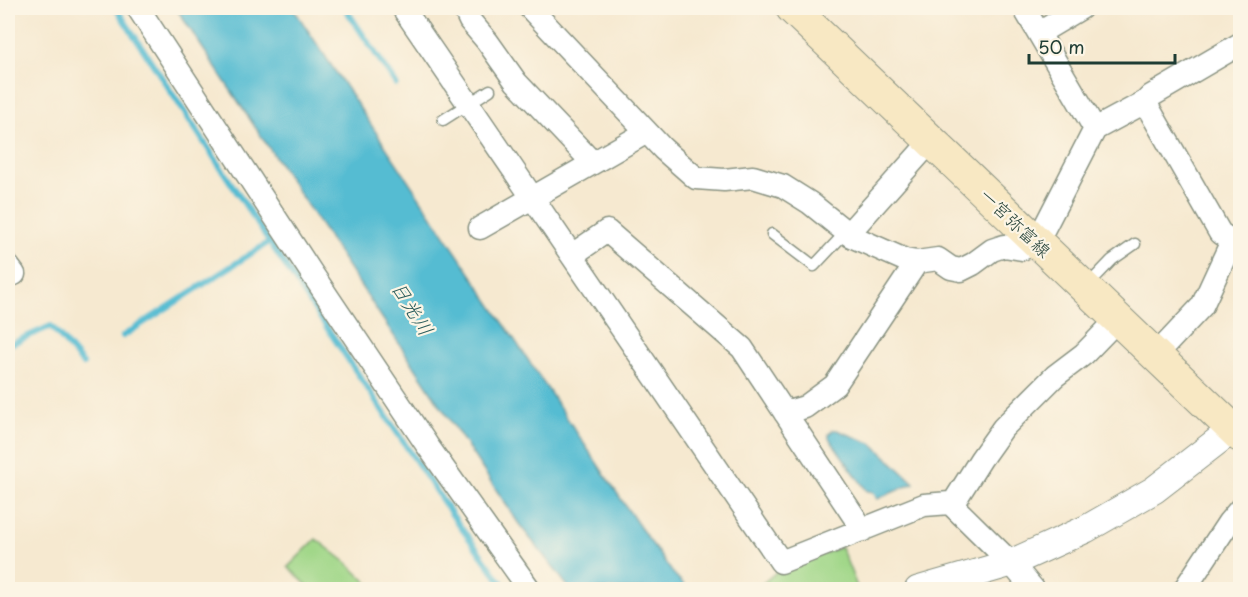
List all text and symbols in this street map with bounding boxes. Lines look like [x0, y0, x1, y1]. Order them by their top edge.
scale bar [1029, 27, 1174, 65]
text: 50 m [1038, 33, 1085, 60]
street label: 一宮弥富線 [974, 181, 1058, 263]
water label: 日光川 [384, 275, 442, 341]

